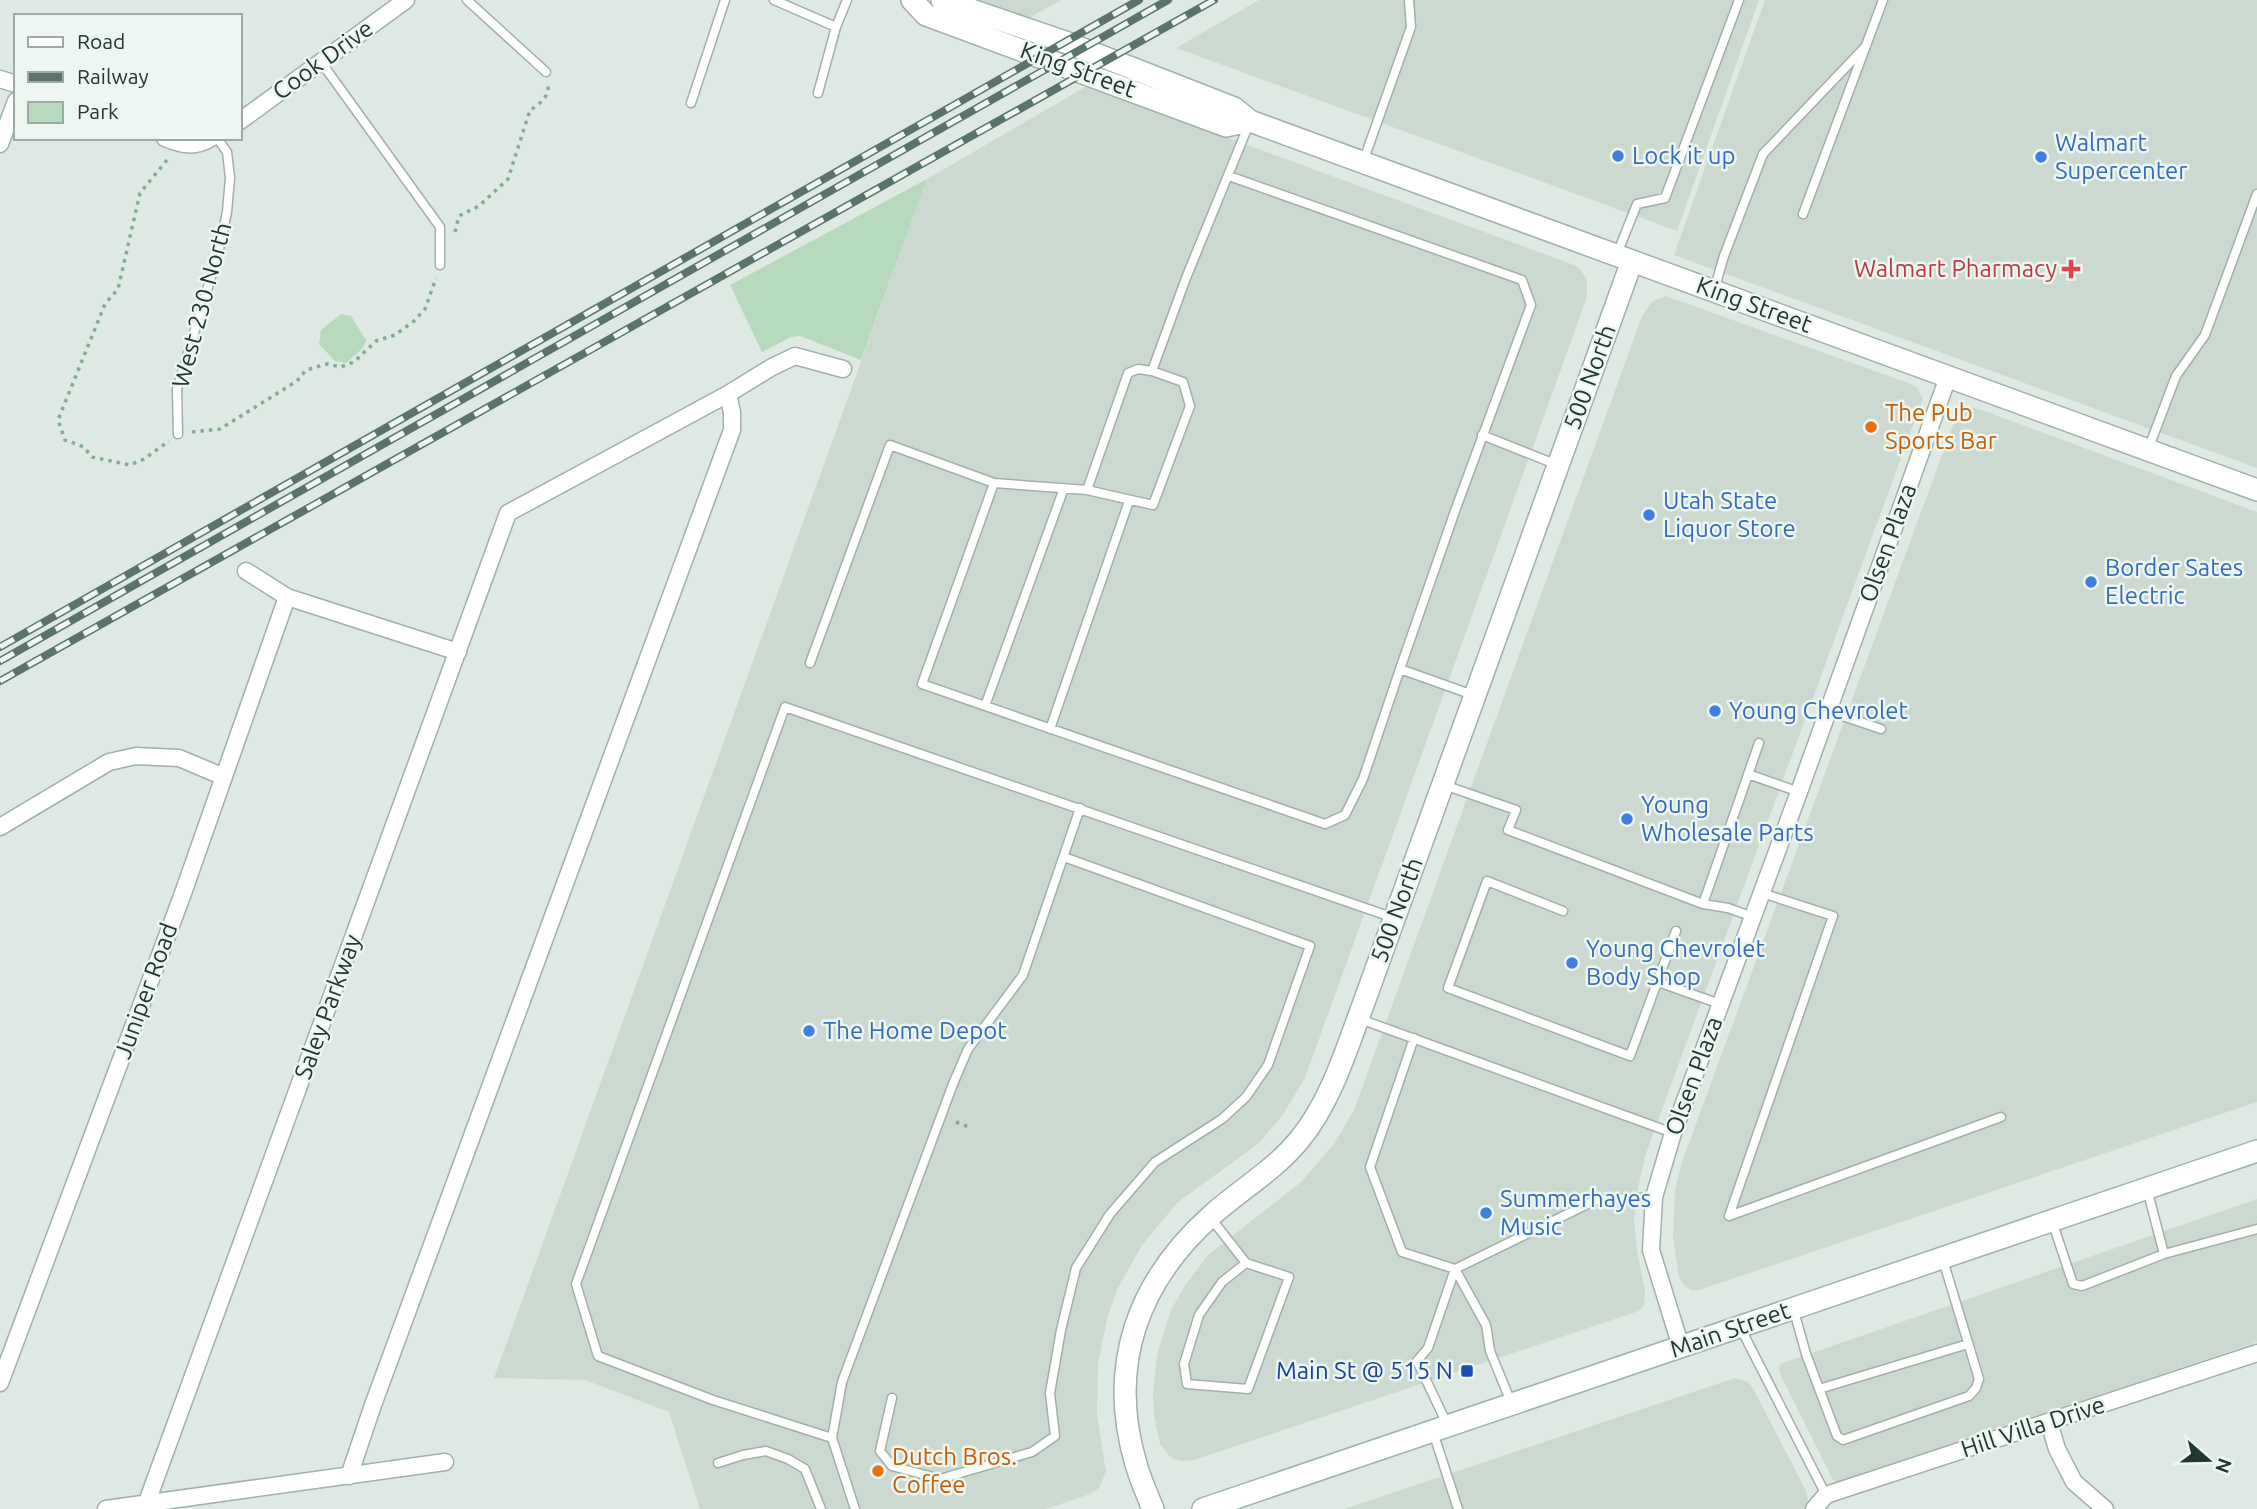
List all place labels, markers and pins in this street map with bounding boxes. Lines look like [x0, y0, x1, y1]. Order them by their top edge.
place label: Walmart Supercenter [2055, 129, 2187, 184]
place label: Lock it up [1632, 142, 1736, 169]
marker: Lock it up [1610, 148, 1626, 164]
marker: Walmart Supercenter [2033, 149, 2049, 165]
place label: Walmart Pharmacy [1854, 255, 2057, 282]
marker: Walmart Pharmacy [2063, 261, 2079, 277]
place label: The Pub Sports Bar [1885, 399, 1997, 454]
marker: The Pub Sports Bar [1863, 419, 1879, 435]
place label: Utah State Liquor Store [1663, 487, 1796, 542]
marker: Utah State Liquor Store [1641, 507, 1657, 523]
place label: Border Sates Electric [2105, 554, 2243, 609]
marker: Border Sates Electric [2083, 574, 2099, 590]
place label: Young Chevrolet [1729, 697, 1909, 724]
marker: Young Chevrolet [1707, 703, 1723, 719]
place label: Young Wholesale Parts [1641, 791, 1814, 846]
marker: Young Wholesale Parts [1619, 811, 1635, 827]
place label: Young Chevrolet Body Shop [1586, 935, 1766, 990]
marker: Young Chevrolet Body Shop [1564, 955, 1580, 971]
place label: The Home Depot [823, 1017, 1007, 1044]
marker: The Home Depot [801, 1023, 817, 1039]
place label: Summerhayes Music [1500, 1185, 1651, 1240]
marker: Summerhayes Music [1478, 1205, 1494, 1221]
place label: Main St @ 515 N [1276, 1357, 1453, 1384]
marker: Main St @ 515 N [1459, 1363, 1475, 1379]
place label: Dutch Bros. Coffee [892, 1443, 1017, 1498]
marker: Dutch Bros. Coffee [870, 1463, 886, 1479]

